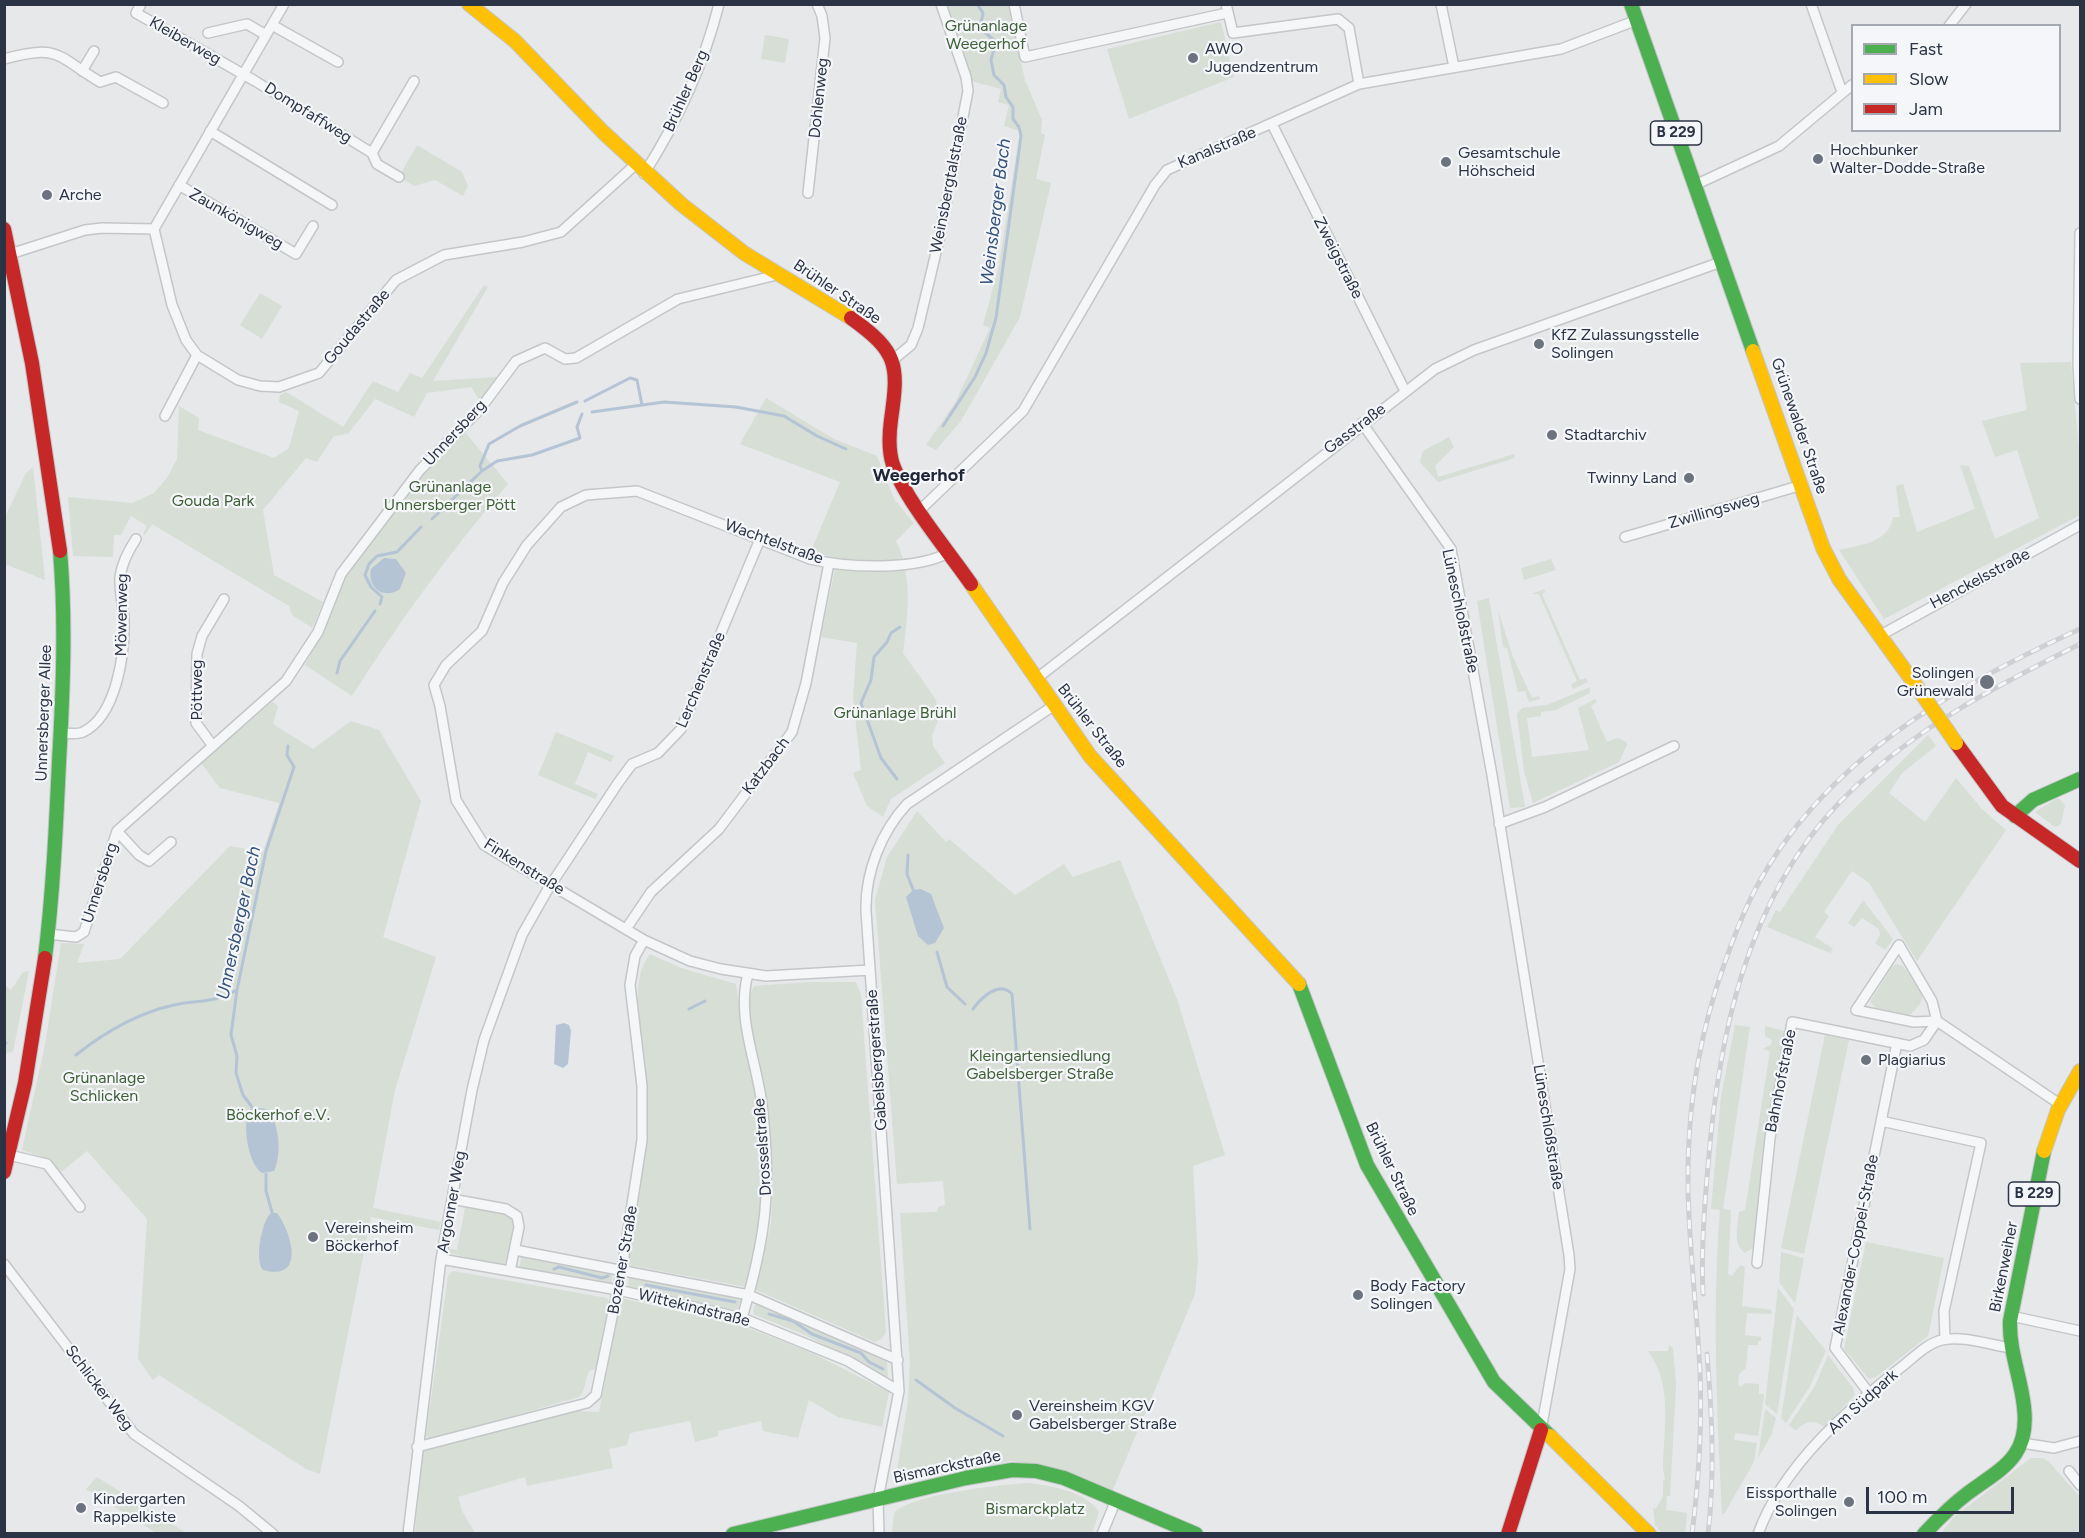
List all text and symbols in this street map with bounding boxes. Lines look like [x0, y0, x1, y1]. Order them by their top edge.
street label: Kleiberweg [146, 13, 224, 69]
park label: Grünanlage Weegerhof [945, 16, 1027, 54]
legend [1851, 24, 2061, 132]
text: Fast [1909, 38, 1943, 60]
place label: AWO Jugendzentrum [1205, 39, 1318, 77]
street label: Brühler Berg [659, 47, 713, 135]
marker: AWO Jugendzentrum [1186, 51, 1200, 65]
street label: Dohlenweg [805, 57, 833, 139]
text: Slow [1909, 68, 1948, 90]
street label: Dompfaffweg [261, 78, 355, 148]
text: Jam [1909, 98, 1943, 120]
street label: Weinsbergtalstraße [926, 115, 972, 255]
road number: B 229 [1650, 121, 1702, 145]
street label: Kanalstraße [1175, 123, 1259, 173]
water label: Weinsberger Bach [976, 137, 1016, 287]
place label: Hochbunker Walter-Dodde-Straße [1830, 140, 1985, 178]
place label: Gesamtschule Höhscheid [1458, 143, 1560, 181]
marker: Hochbunker Walter-Dodde-Straße [1811, 152, 1825, 166]
marker: Gesamtschule Höhscheid [1439, 155, 1453, 169]
street label: Zaunkönigweg [185, 184, 287, 254]
place label: Arche [59, 185, 102, 205]
marker: Arche [40, 188, 54, 202]
street label: Zweigstraße [1309, 214, 1367, 302]
street label: Brühler Straße [789, 256, 885, 328]
street label: Goudastraße [320, 285, 394, 369]
place label: KfZ Zulassungsstelle Solingen [1551, 325, 1699, 363]
marker: KfZ Zulassungsstelle Solingen [1532, 337, 1546, 351]
street label: Grünewalder Straße [1767, 355, 1831, 497]
street label: Unnersberg [419, 396, 491, 470]
street label: Gasstraße [1320, 399, 1390, 459]
place label: Stadtarchiv [1564, 425, 1647, 445]
marker: Stadtarchiv [1545, 428, 1559, 442]
district label: Weegerhof [873, 465, 965, 487]
place label: Twinny Land [1587, 468, 1677, 488]
marker: Twinny Land [1682, 471, 1696, 485]
park label: Grünanlage Unnersberger Pött [384, 477, 516, 515]
street label: Zwillingsweg [1666, 489, 1762, 533]
park label: Gouda Park [172, 491, 254, 511]
street label: Wachtelstraße [722, 515, 826, 569]
street label: Henckelsstraße [1927, 545, 2033, 613]
street label: Lüneschloßstraße [1437, 547, 1483, 675]
street label: Möwenweg [112, 573, 132, 657]
street label: Lerchenstraße [672, 629, 730, 731]
street label: Unnersberger Allee [32, 644, 56, 782]
street label: Pöttweg [187, 660, 207, 720]
place label: Solingen Grünewald [1897, 663, 1974, 701]
marker: Solingen Grünewald [1978, 673, 1996, 691]
street label: Brühler Straße [1053, 680, 1131, 772]
park label: Grünanlage Brühl [834, 703, 956, 723]
street label: Katzbach [738, 734, 794, 798]
street label: Finkenstraße [480, 835, 568, 899]
street label: Unnersberg [78, 840, 122, 926]
water label: Unnersberger Bach [212, 844, 266, 1002]
street label: Gabelsbergerstraße [862, 989, 892, 1131]
street label: Bahnhofstraße [1762, 1028, 1800, 1134]
park label: Kleingartensiedlung Gabelsberger Straße [966, 1046, 1114, 1084]
place label: Plagiarius [1878, 1050, 1946, 1070]
marker: Plagiarius [1859, 1053, 1873, 1067]
street label: Lüneschloßstraße [1529, 1063, 1567, 1191]
park label: Grünanlage Schlicken [63, 1068, 145, 1106]
street label: Drosselstraße [750, 1098, 776, 1196]
park label: Böckerhof e.V. [226, 1105, 330, 1125]
street label: Brühler Straße [1361, 1119, 1423, 1219]
street label: Argonner Weg [434, 1149, 470, 1255]
street label: Alexander-Coppel-Straße [1829, 1153, 1883, 1337]
road number: B 229 [2008, 1182, 2060, 1206]
street label: Bozener Straße [604, 1204, 642, 1316]
place label: Vereinsheim Böckerhof [325, 1218, 413, 1256]
street label: Birkenweiher [1986, 1220, 2022, 1314]
marker: Vereinsheim Böckerhof [306, 1230, 320, 1244]
place label: Body Factory Solingen [1370, 1276, 1465, 1314]
street label: Wittekindstraße [636, 1285, 752, 1331]
marker: Body Factory Solingen [1351, 1288, 1365, 1302]
street label: Schlicker Weg [61, 1342, 137, 1434]
street label: Am Südpark [1824, 1366, 1902, 1438]
place label: Vereinsheim KGV Gabelsberger Straße [1029, 1396, 1177, 1434]
marker: Vereinsheim KGV Gabelsberger Straße [1010, 1408, 1024, 1422]
street label: Bismarckstraße [892, 1446, 1002, 1488]
scale bar [1869, 1475, 2018, 1513]
place label: Eissporthalle Solingen [1746, 1483, 1837, 1521]
text: 100 m [1877, 1486, 1927, 1508]
place label: Kindergarten Rappelkiste [93, 1489, 186, 1527]
marker: Eissporthalle Solingen [1842, 1495, 1856, 1509]
park label: Bismarckplatz [985, 1499, 1085, 1519]
marker: Kindergarten Rappelkiste [74, 1501, 88, 1515]

